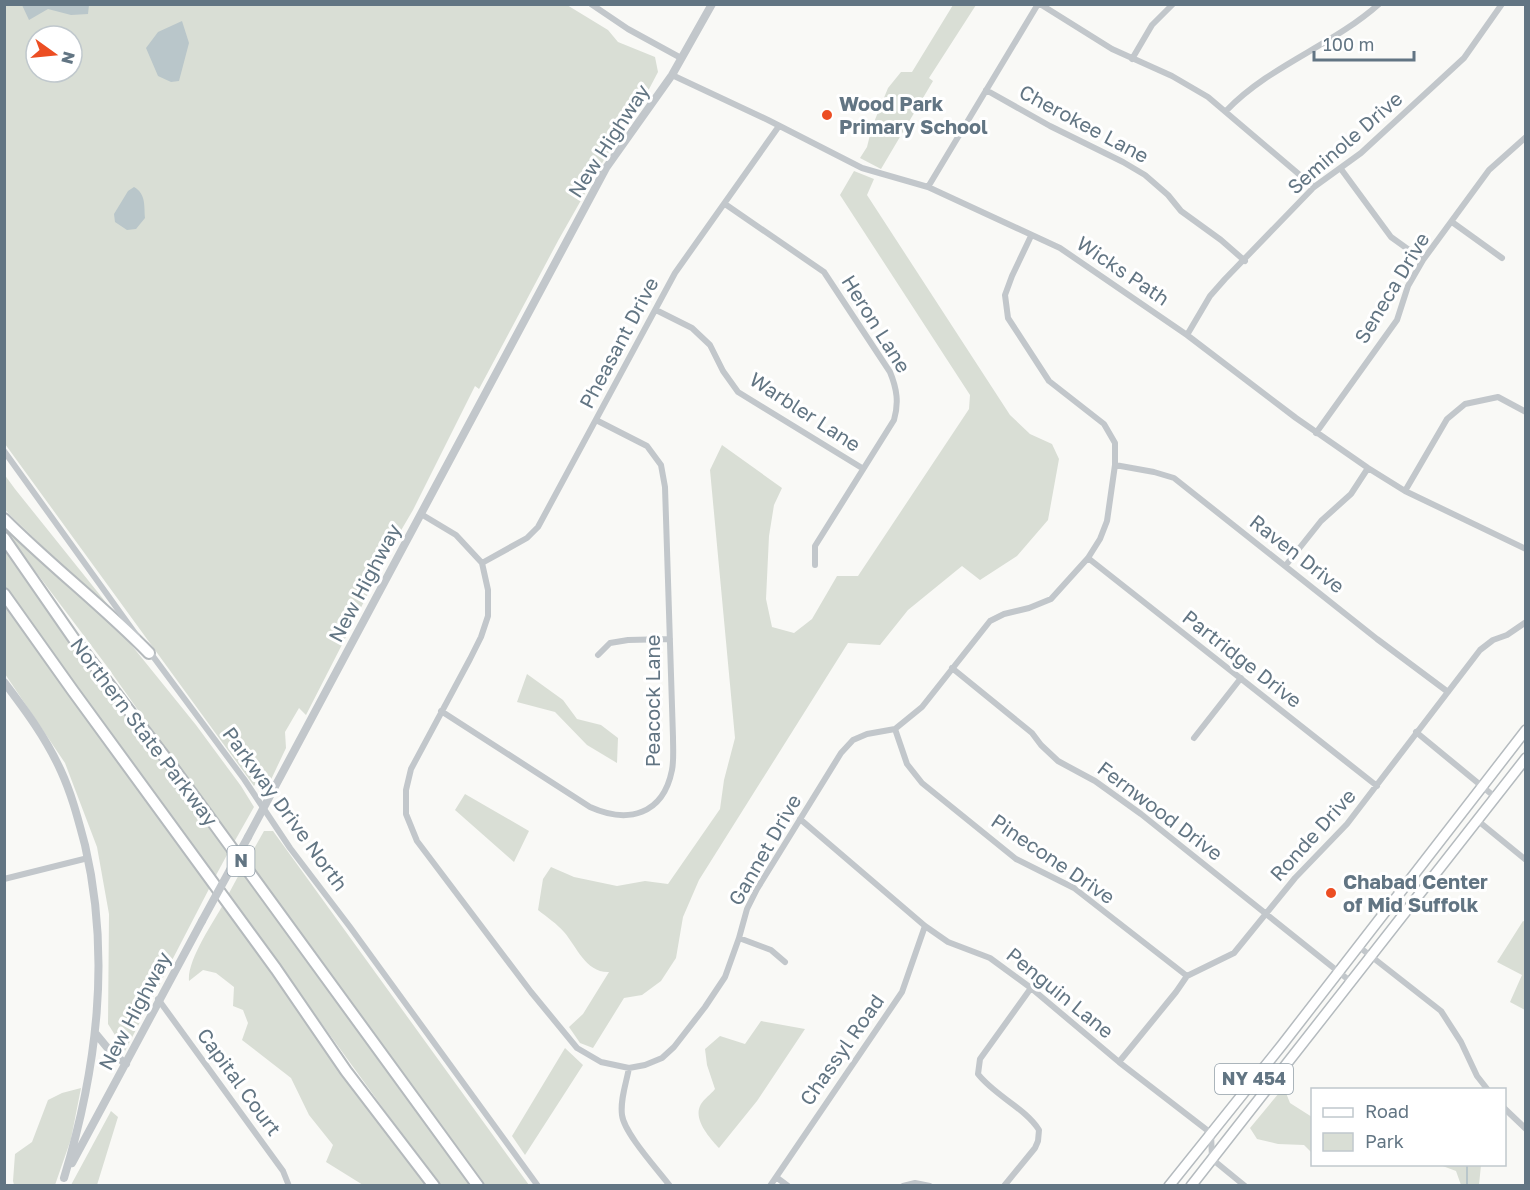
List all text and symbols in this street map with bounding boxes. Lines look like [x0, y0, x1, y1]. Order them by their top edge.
north arrow [24, 24, 84, 84]
scale bar [1314, 24, 1414, 62]
text: 100 m [1323, 33, 1374, 55]
text: N [57, 49, 80, 66]
street label: New Highway [563, 79, 654, 202]
street label: Cherokee Lane [1016, 79, 1153, 167]
street label: Seminole Drive [1282, 86, 1407, 199]
place label: Wood Park Primary School [839, 91, 988, 138]
marker: Wood Park Primary School [820, 108, 834, 122]
street label: Seneca Drive [1349, 228, 1434, 347]
street label: Wicks Path [1073, 230, 1174, 310]
street label: Heron Lane [837, 270, 916, 377]
street label: Pheasant Drive [574, 273, 663, 412]
street label: Warbler Lane [746, 366, 865, 456]
street label: Raven Drive [1245, 509, 1350, 598]
street label: New Highway [323, 519, 405, 646]
street label: Partridge Drive [1178, 604, 1307, 712]
street label: Northern State Parkway [66, 632, 224, 830]
street label: Peacock Lane [640, 635, 664, 767]
street label: Parkway Drive North [217, 722, 353, 896]
street label: Fernwood Drive [1093, 755, 1228, 865]
street label: Ronde Drive [1264, 783, 1360, 886]
street label: Gannet Drive [723, 790, 806, 909]
street label: Pinecone Drive [987, 808, 1120, 908]
road number: N [228, 846, 254, 876]
place label: Chabad Center of Mid Suffolk [1343, 869, 1488, 916]
marker: Chabad Center of Mid Suffolk [1324, 886, 1338, 900]
street label: Penguin Lane [1002, 942, 1119, 1043]
street label: New Highway [93, 947, 175, 1074]
street label: Chassyl Road [794, 989, 888, 1110]
street label: Capital Court [193, 1023, 287, 1140]
road number: NY 454 [1215, 1064, 1293, 1094]
legend [1311, 1088, 1506, 1166]
text: Road [1365, 1100, 1409, 1122]
text: Park [1365, 1130, 1404, 1152]

